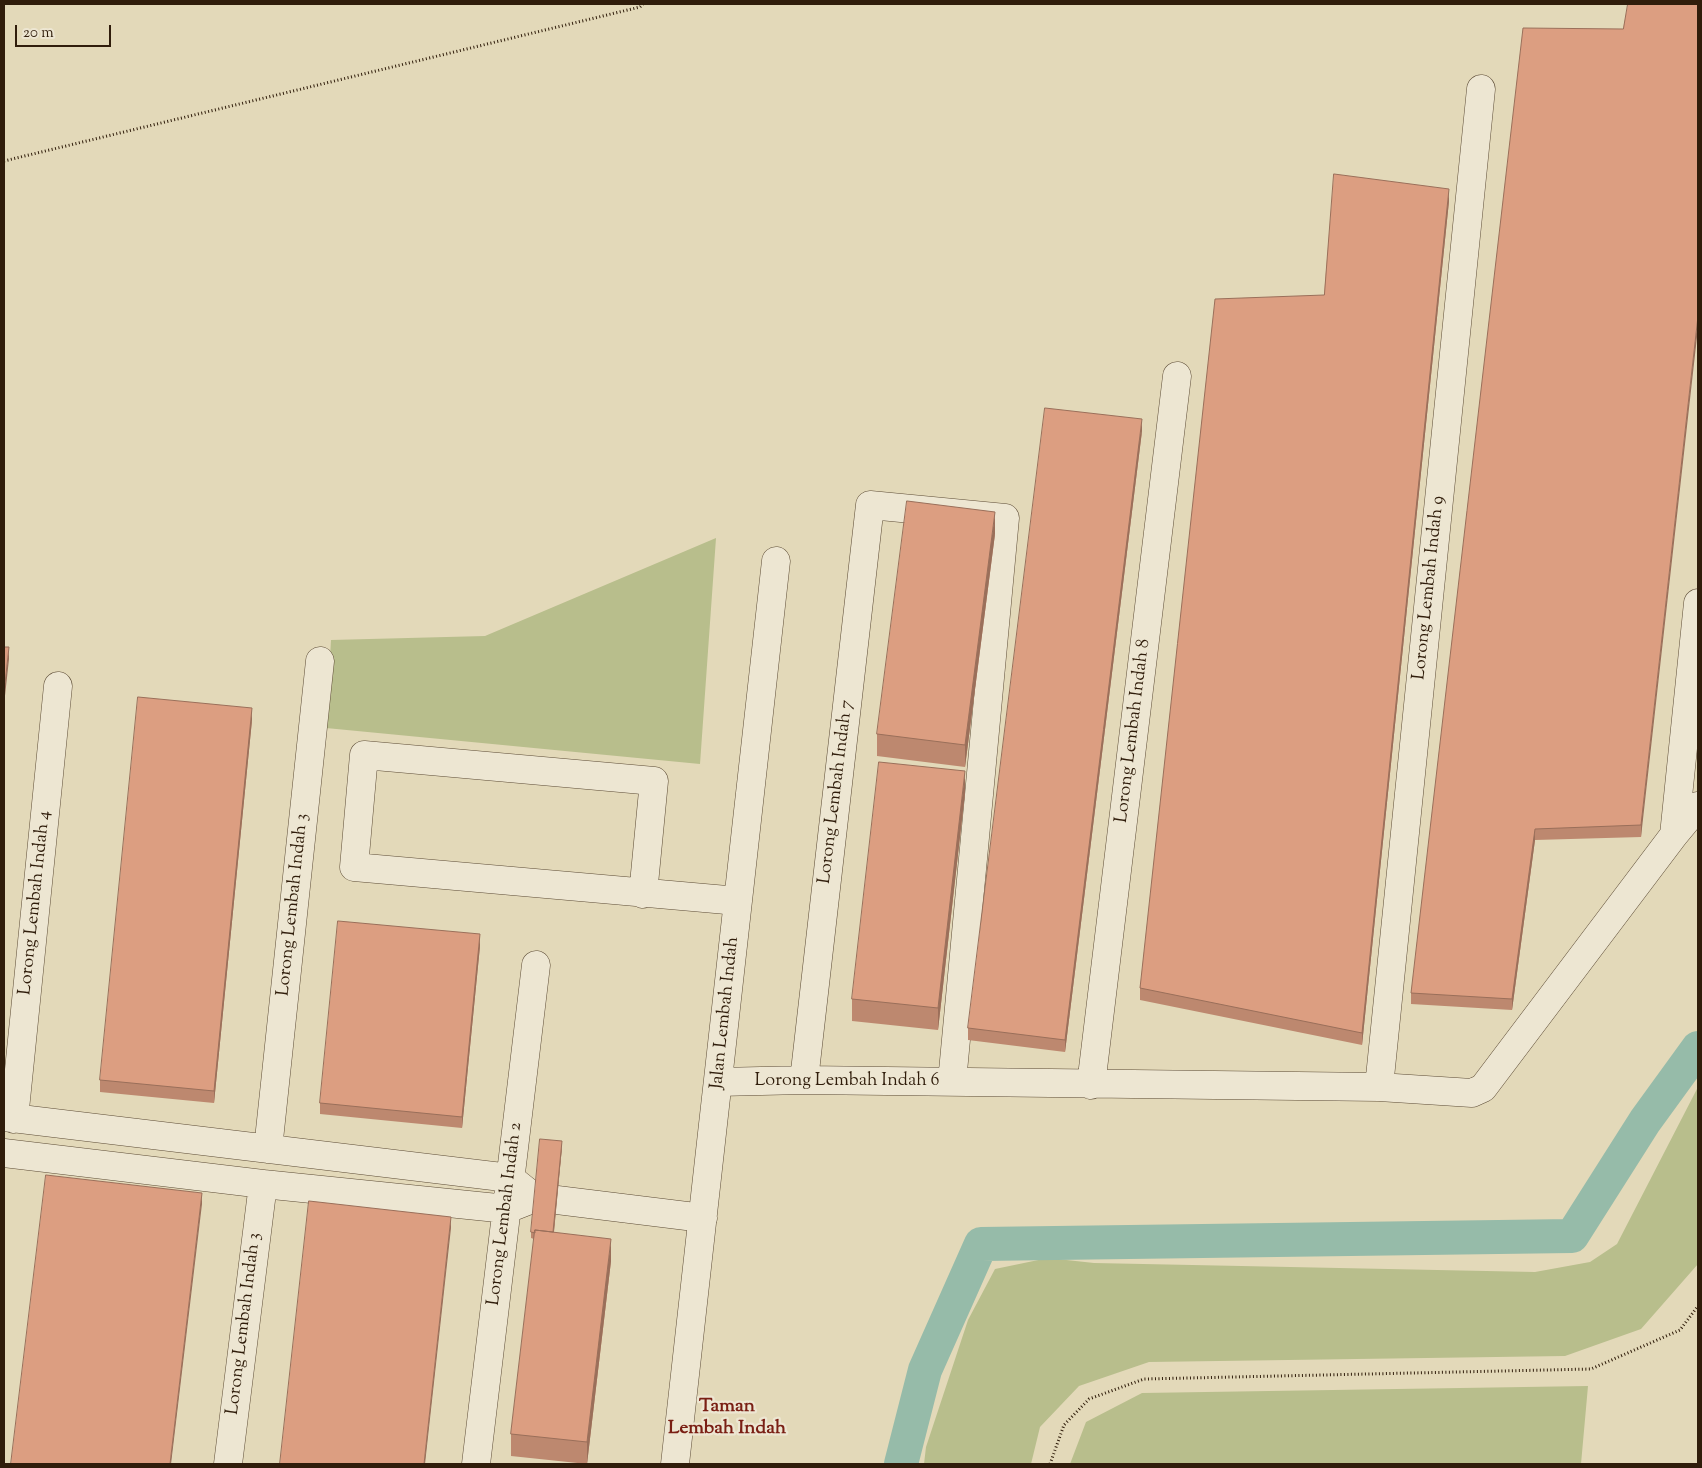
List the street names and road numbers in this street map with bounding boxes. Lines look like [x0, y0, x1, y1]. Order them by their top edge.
street label: Lorong Lembah Indah 9 [1410, 495, 1450, 681]
street label: Lorong Lembah Indah 8 [1112, 638, 1156, 824]
street label: Lorong Lembah Indah 7 [815, 699, 859, 885]
street label: Lorong Lembah Indah 4 [16, 810, 56, 996]
street label: Lorong Lembah Indah 3 [274, 813, 314, 997]
street label: Jalan Lembah Indah [707, 936, 745, 1090]
street label: Lorong Lembah Indah 6 [754, 1071, 940, 1093]
street label: Lorong Lembah Indah 2 [484, 1121, 528, 1307]
street label: Lorong Lembah Indah 3 [223, 1232, 267, 1416]

